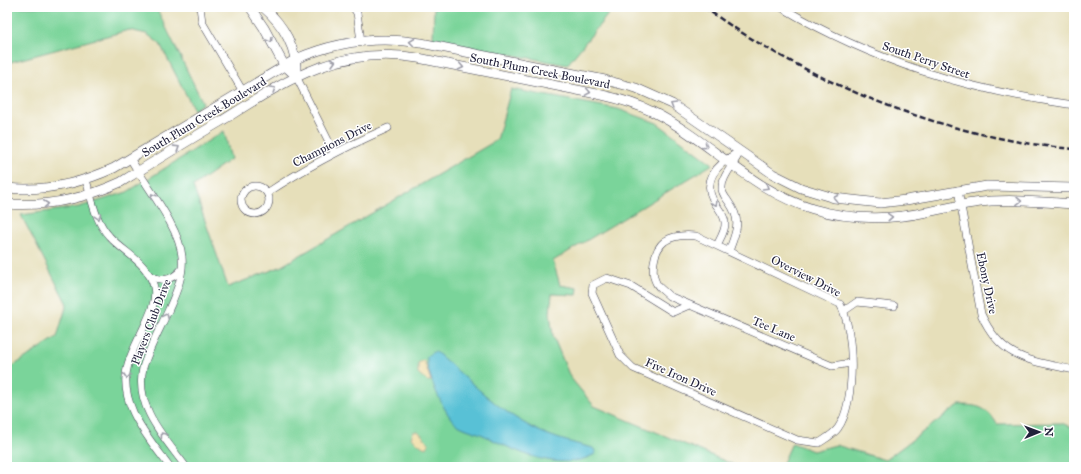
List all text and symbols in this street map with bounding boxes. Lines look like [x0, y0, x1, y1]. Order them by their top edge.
one-way arrow [265, 36, 273, 43]
one-way arrow [409, 38, 415, 47]
street label: South Perry Street [880, 38, 972, 82]
street label: South Plum Creek Boulevard [469, 51, 611, 91]
one-way arrow [329, 58, 336, 67]
one-way arrow [458, 63, 464, 71]
street label: South Plum Creek Boulevard [139, 74, 269, 160]
one-way arrow [269, 86, 276, 94]
one-way arrow [585, 88, 591, 96]
one-way arrow [670, 103, 677, 110]
street label: Champions Drive [290, 118, 374, 170]
one-way arrow [701, 141, 708, 149]
one-way arrow [173, 145, 180, 152]
one-way arrow [762, 182, 769, 190]
one-way arrow [150, 193, 157, 200]
one-way arrow [833, 195, 840, 203]
one-way arrow [1016, 197, 1022, 205]
one-way arrow [43, 199, 49, 208]
one-way arrow [711, 199, 718, 206]
one-way arrow [887, 213, 893, 222]
one-way arrow [93, 214, 102, 221]
street label: Ebony Drive [974, 251, 1000, 315]
street label: Overview Drive [769, 252, 843, 300]
street label: Players Club Drive [128, 277, 174, 367]
one-way arrow [161, 313, 169, 320]
street label: Tee Lane [750, 314, 798, 344]
street label: Five Iron Drive [643, 355, 719, 399]
one-way arrow [123, 373, 132, 379]
north arrow [1019, 412, 1059, 452]
text: N [1042, 427, 1055, 437]
one-way arrow [161, 433, 168, 440]

